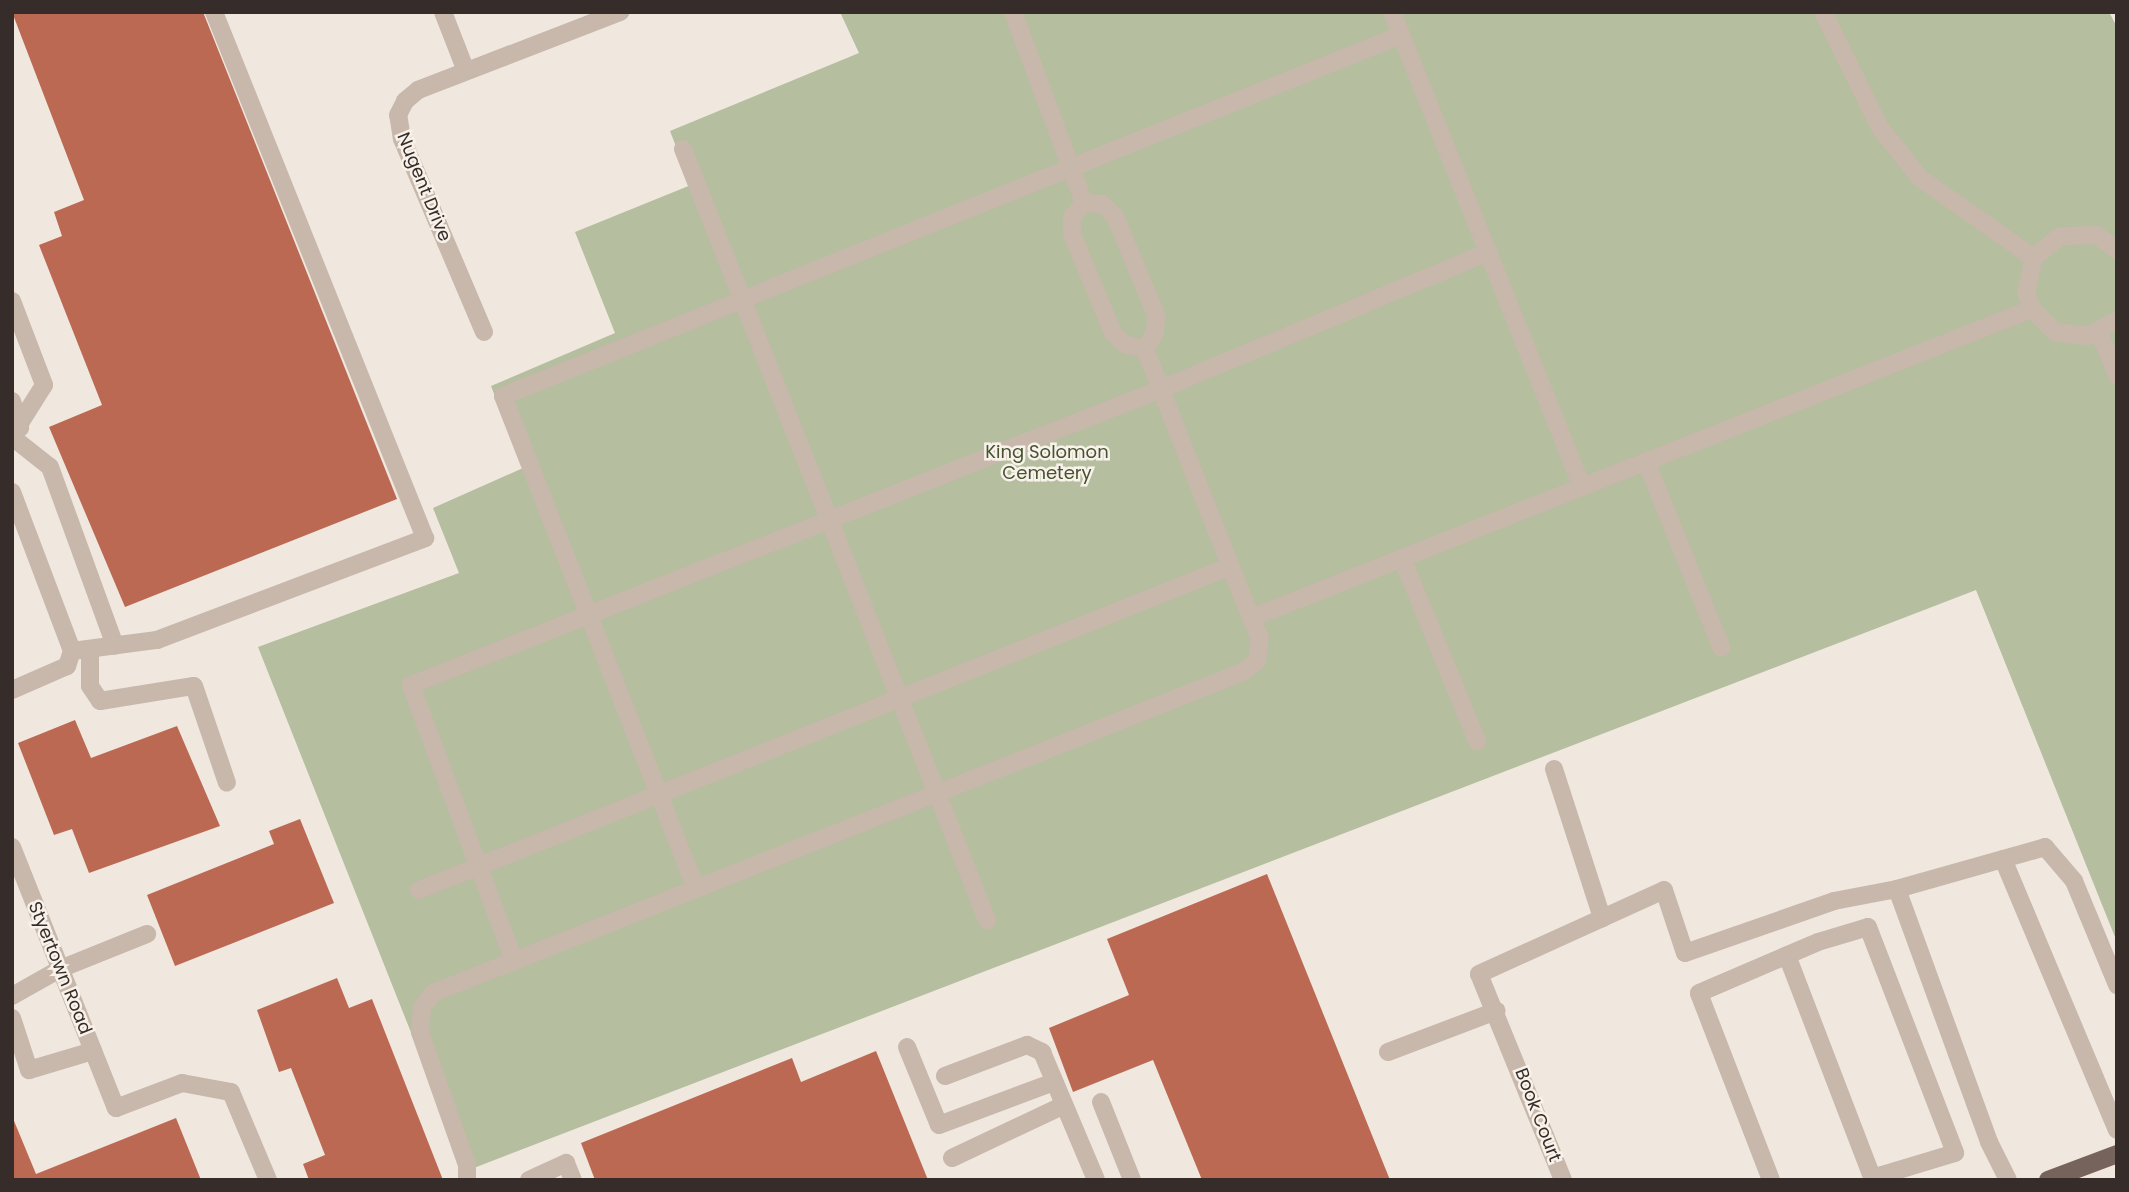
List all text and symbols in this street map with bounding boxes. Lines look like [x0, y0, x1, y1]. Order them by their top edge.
street label: Nugent Drive [392, 129, 456, 245]
park label: King Solomon Cemetery [985, 442, 1109, 484]
street label: Styertown Road [24, 899, 96, 1037]
street label: Book Court [1510, 1065, 1566, 1165]

